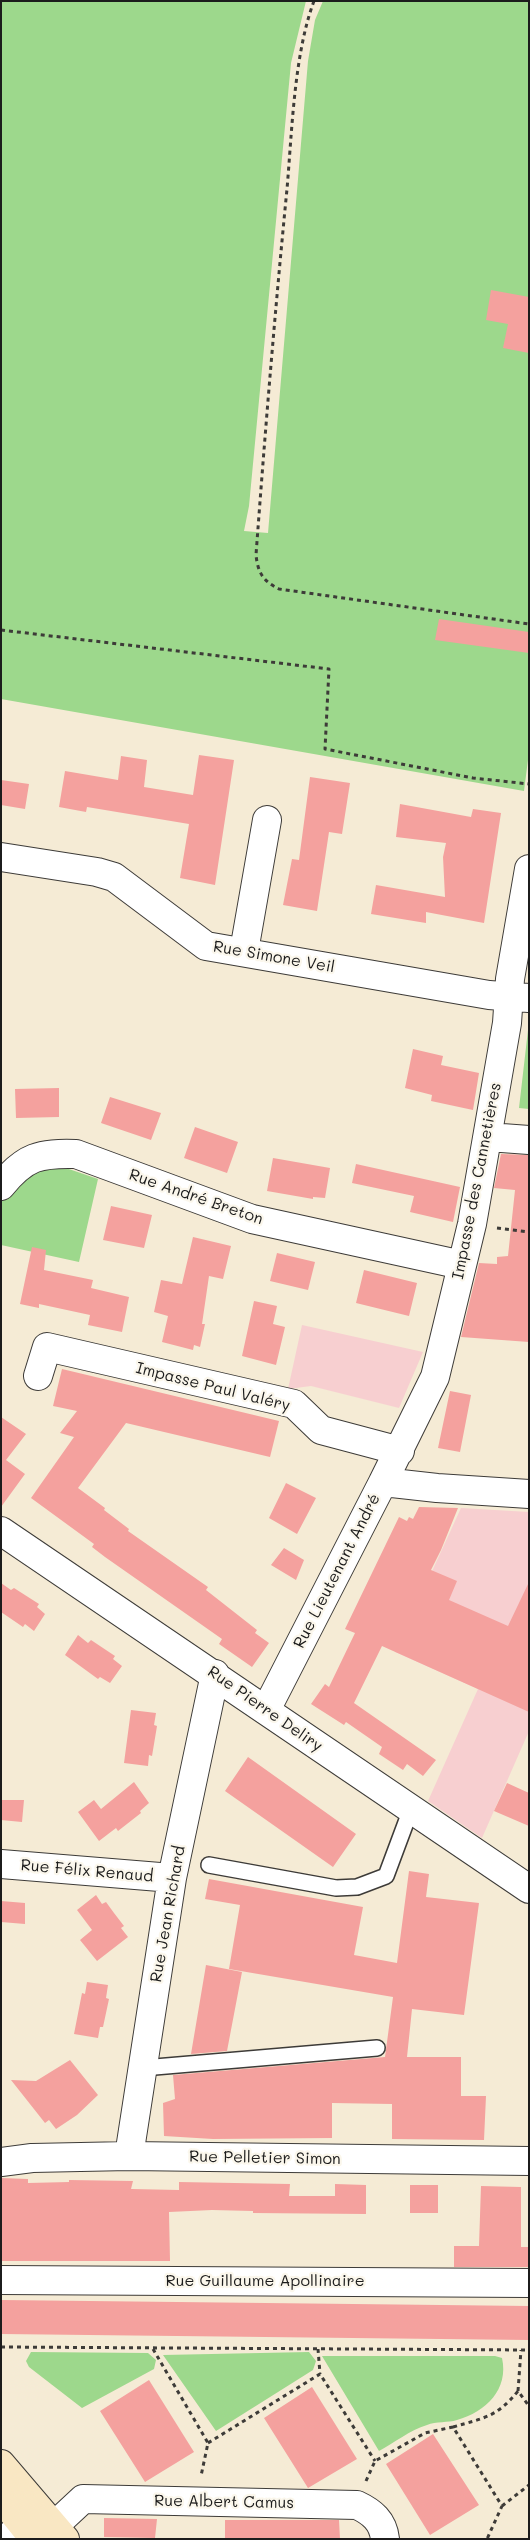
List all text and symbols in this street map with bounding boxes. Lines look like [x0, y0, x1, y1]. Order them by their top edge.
street label: Rue Simone Veil [212, 937, 336, 977]
street label: Impasse des Cannetières [449, 1081, 505, 1281]
street label: Rue André Breton [126, 1165, 266, 1229]
street label: Impasse Paul Valéry [134, 1359, 292, 1415]
street label: Rue Lieutenant André [290, 1491, 384, 1651]
street label: Rue Pierre Deliry [204, 1662, 326, 1756]
street label: Rue Jean Richard [147, 1844, 189, 1984]
street label: Rue Félix Renaud [20, 1856, 154, 1886]
street label: Rue Pelletier Simon [189, 2147, 341, 2169]
street label: Rue Guillaume Apollinaire [165, 2271, 365, 2291]
street label: Rue Albert Camus [154, 2491, 294, 2513]

